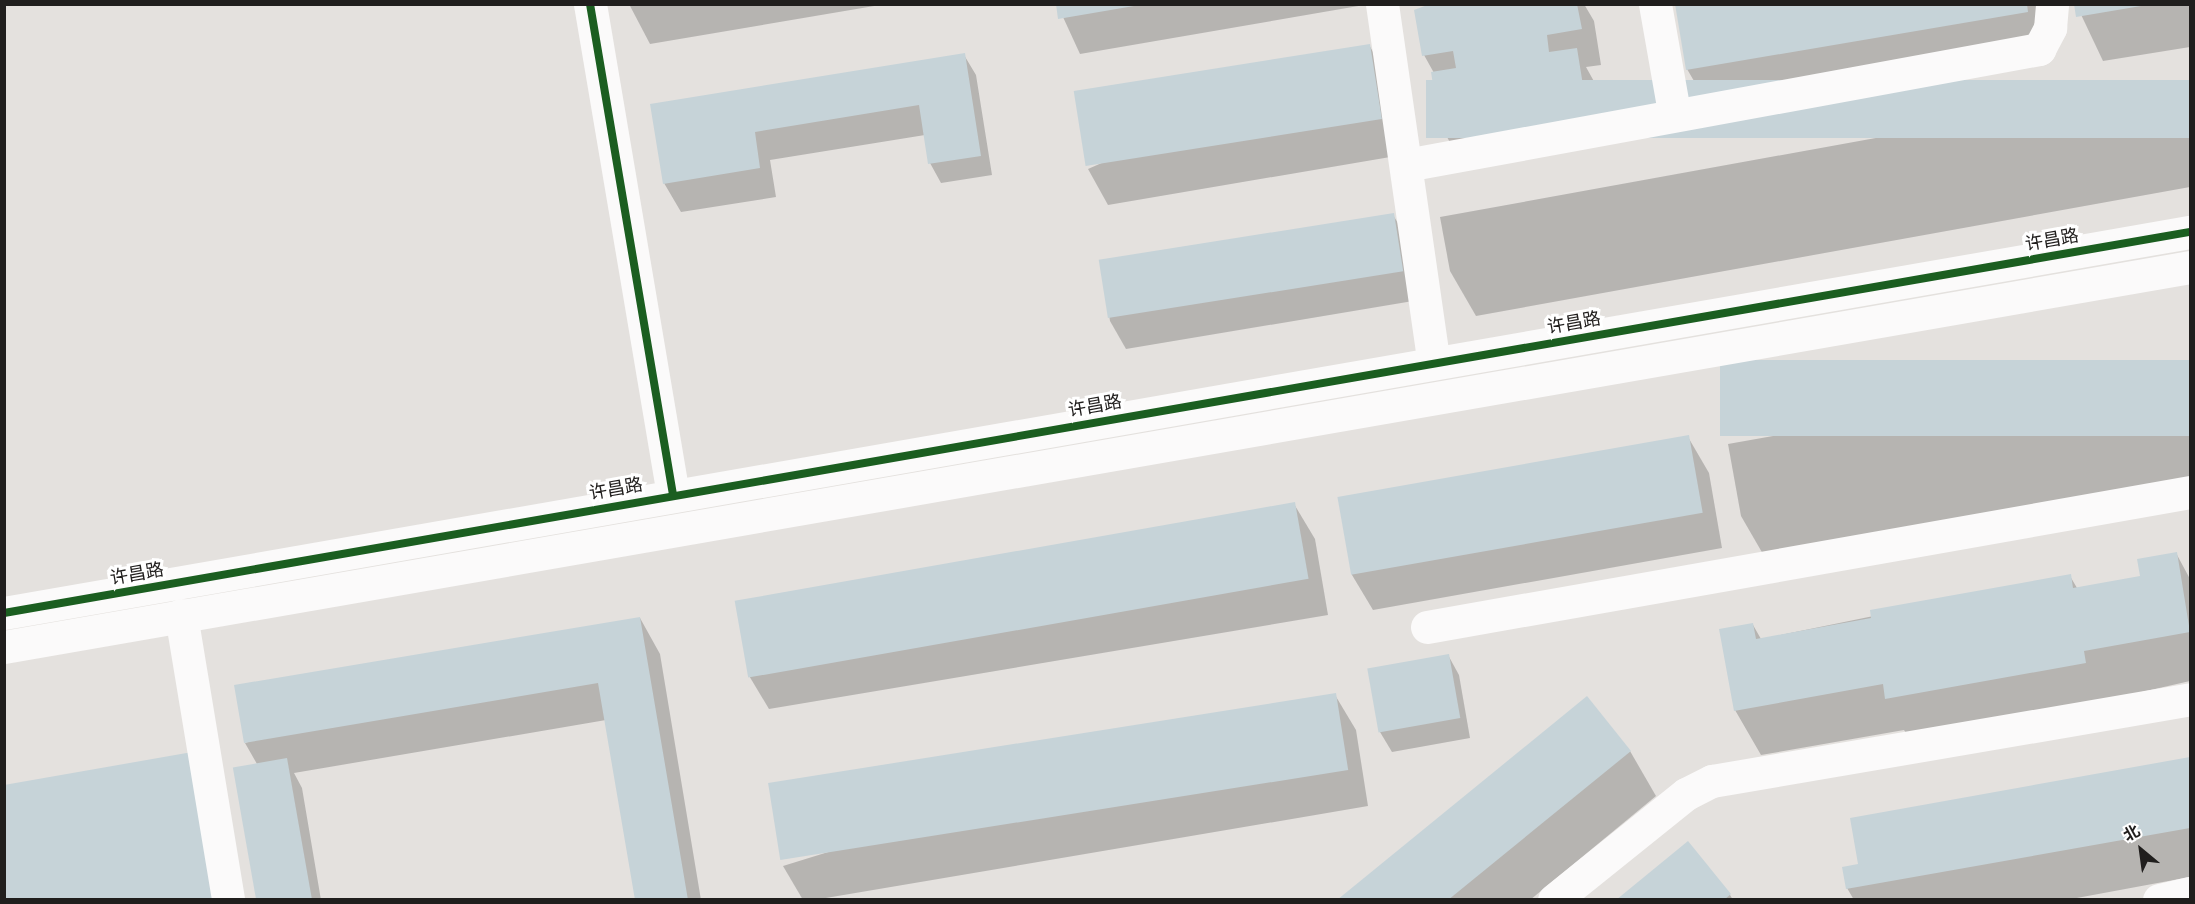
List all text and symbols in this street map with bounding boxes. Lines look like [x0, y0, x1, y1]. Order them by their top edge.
street label: 许昌路 [2024, 226, 2080, 256]
street label: 许昌路 [1546, 309, 1602, 339]
street label: 许昌路 [1067, 392, 1123, 422]
street label: 许昌路 [588, 475, 644, 505]
street label: 许昌路 [109, 560, 165, 590]
north arrow [2111, 820, 2171, 880]
text: 北 [2120, 822, 2144, 846]

